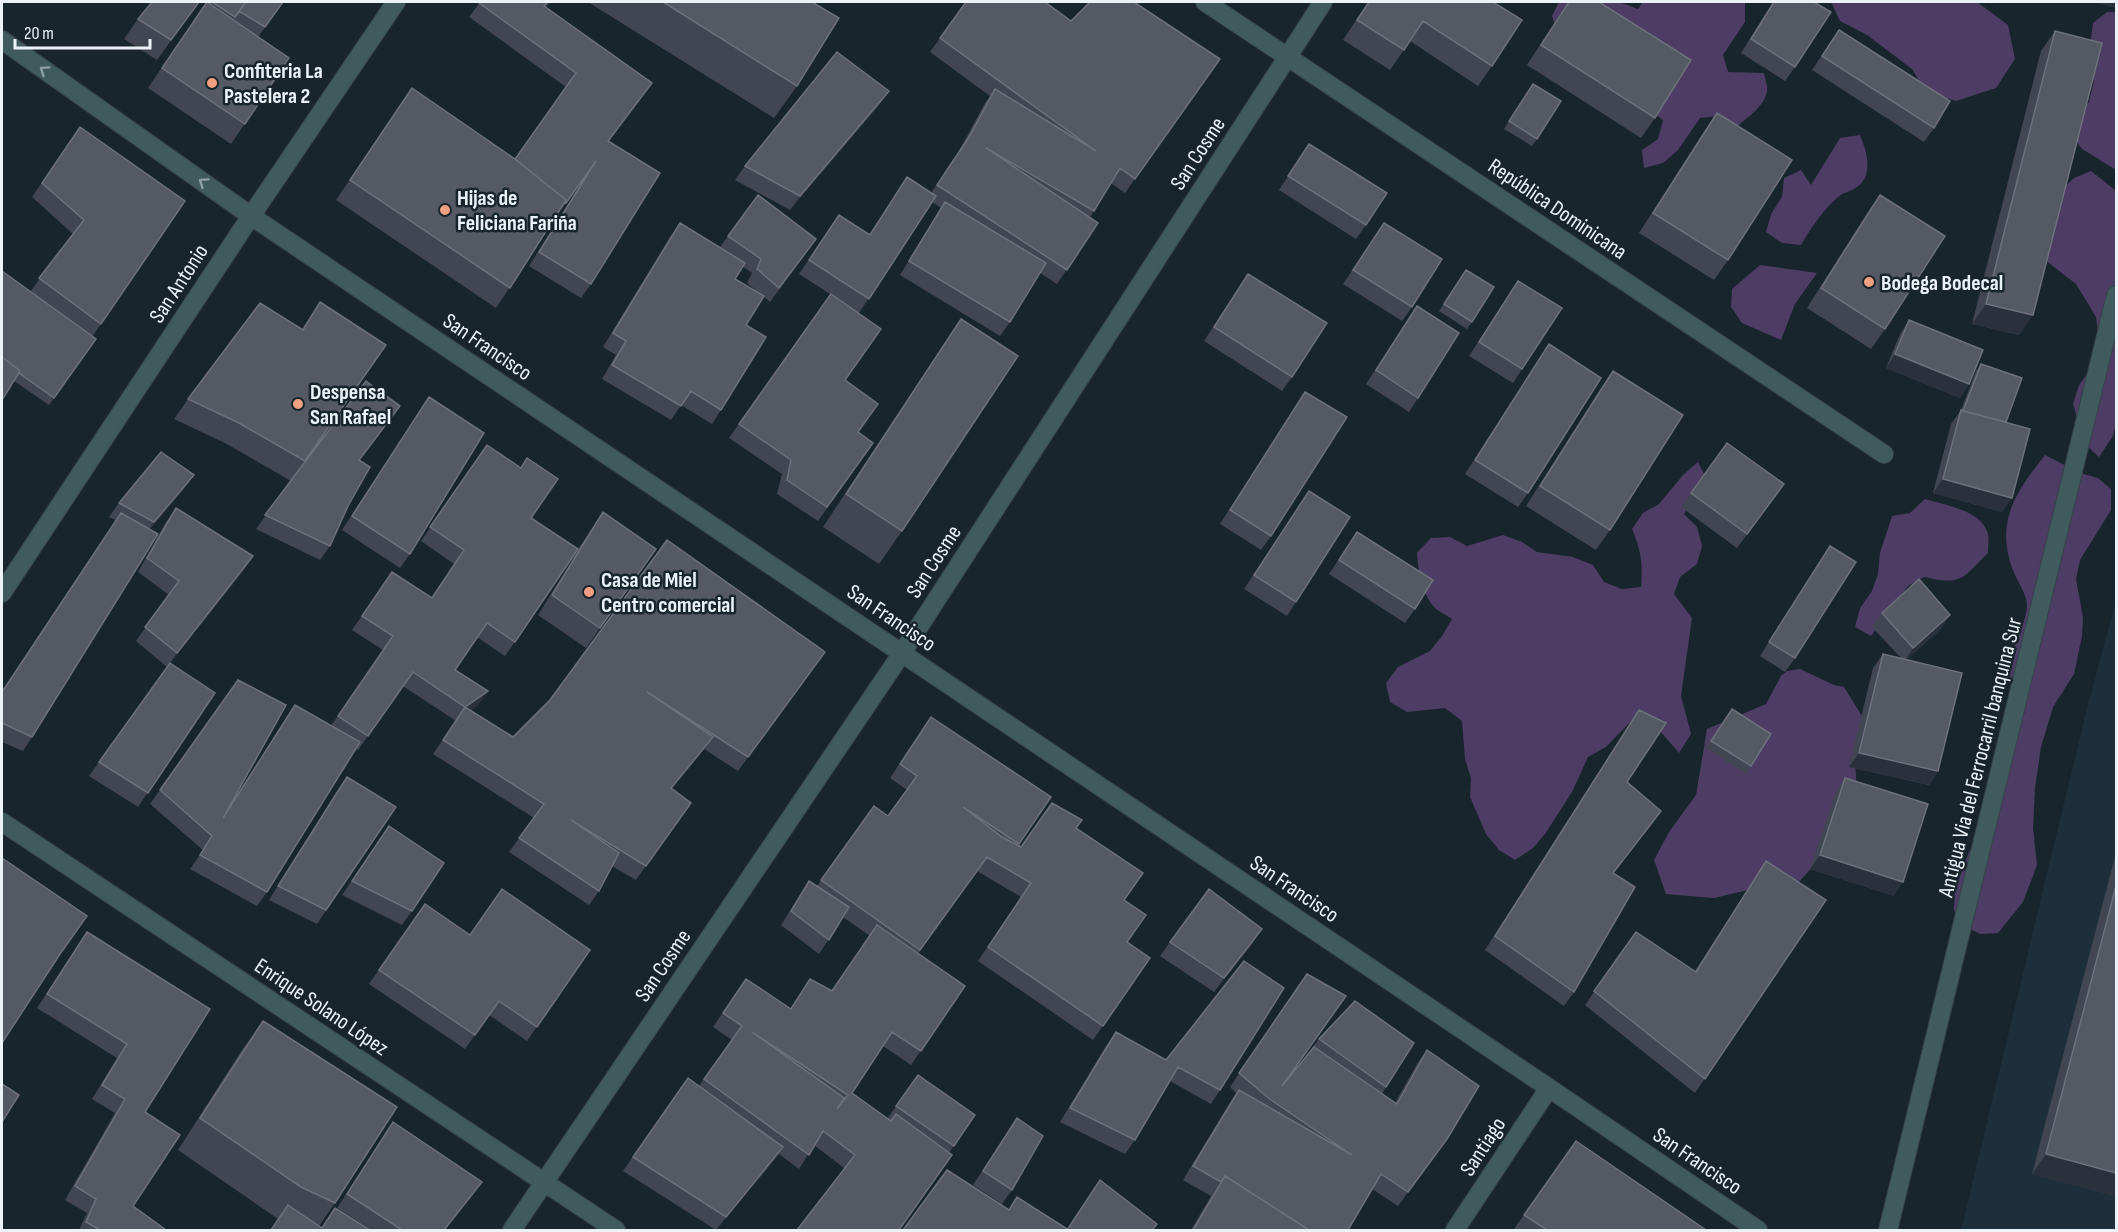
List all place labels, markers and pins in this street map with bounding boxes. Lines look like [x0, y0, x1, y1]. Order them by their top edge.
place label: Confiteria La Pastelera 2 [224, 58, 323, 110]
marker: Confiteria La Pastelera 2 [205, 76, 219, 90]
place label: Hijas de Feliciana Fariña [457, 185, 577, 237]
marker: Hijas de Feliciana Fariña [438, 203, 452, 217]
place label: Bodega Bodecal [1881, 270, 2003, 297]
marker: Bodega Bodecal [1862, 275, 1876, 289]
place label: Despensa San Rafael [310, 379, 391, 431]
marker: Despensa San Rafael [291, 397, 305, 411]
place label: Casa de Miel Centro comercial [601, 567, 735, 619]
marker: Casa de Miel Centro comercial [582, 585, 596, 599]

